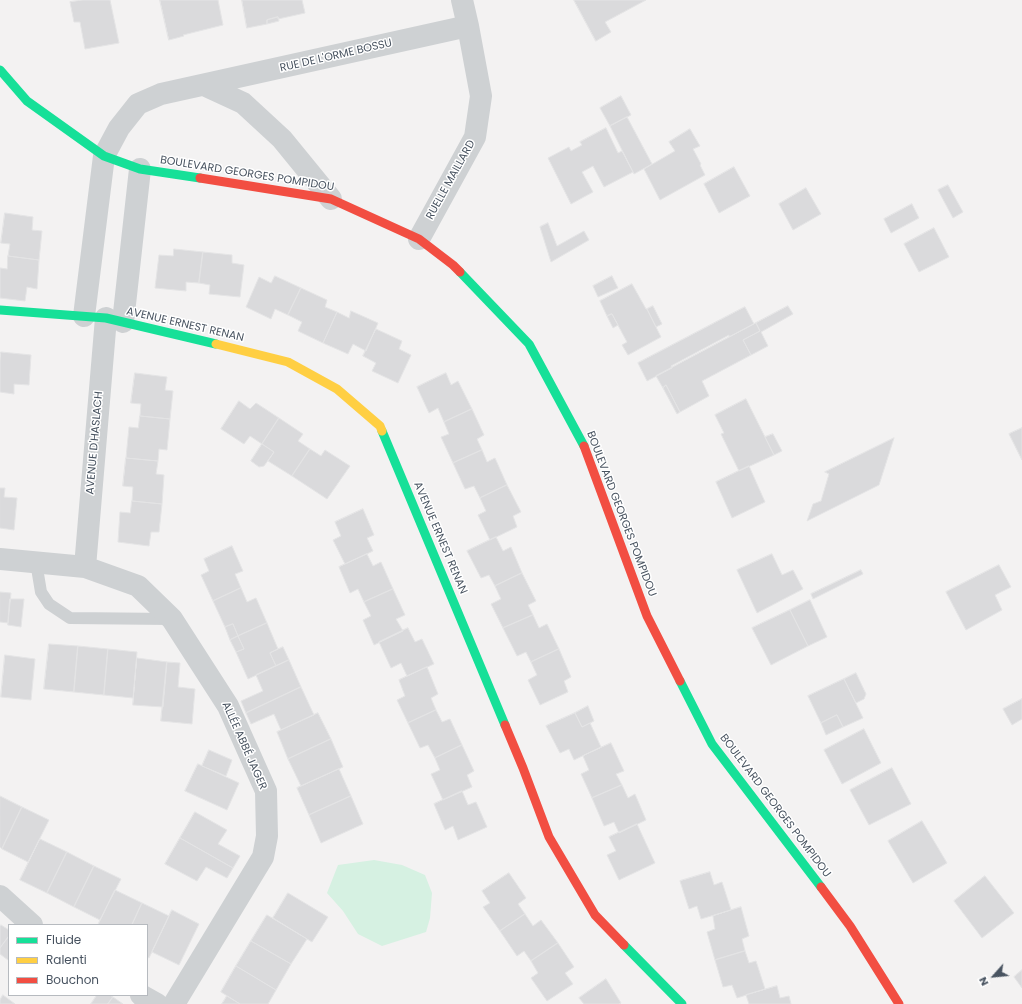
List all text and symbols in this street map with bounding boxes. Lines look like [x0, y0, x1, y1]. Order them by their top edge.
street label: RUE DE L'ORME BOSSU [279, 37, 393, 75]
street label: RUELLE MAILLARD [424, 138, 478, 222]
street label: BOULEVARD GEORGES POMPIDOU [159, 154, 335, 194]
street label: AVENUE ERNEST RENAN [125, 305, 245, 345]
street label: AVENUE D'HASLACH [84, 391, 106, 495]
street label: BOULEVARD GEORGES POMPIDOU [583, 429, 659, 599]
street label: AVENUE ERNEST RENAN [410, 480, 470, 596]
street label: ALLÉE ABBÉ JAGER [219, 700, 269, 792]
street label: BOULEVARD GEORGES POMPIDOU [717, 732, 833, 880]
legend [8, 924, 148, 996]
text: Fluide [46, 931, 81, 948]
text: Ralenti [46, 951, 87, 968]
north arrow [974, 956, 1014, 996]
text: Bouchon [46, 971, 99, 988]
text: N [974, 974, 992, 989]

